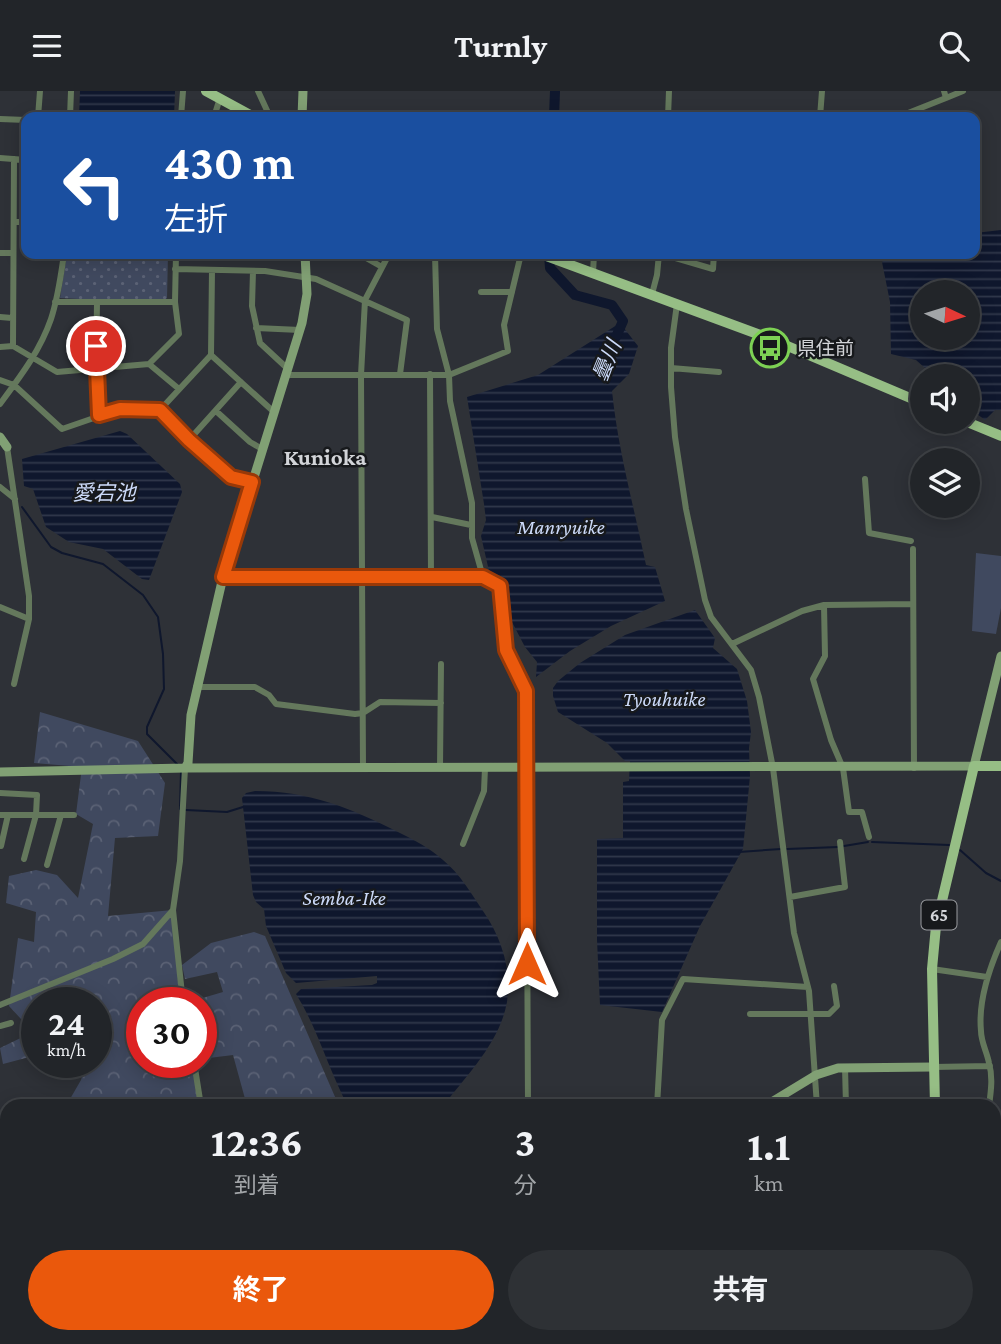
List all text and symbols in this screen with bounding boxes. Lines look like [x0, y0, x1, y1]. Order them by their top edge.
icon: menu [28, 27, 66, 65]
icon: search [935, 27, 973, 65]
text: Turnly [454, 28, 547, 64]
text: 430 m [164, 135, 295, 190]
icon: left [49, 140, 140, 231]
text: 左折 [164, 201, 228, 237]
north arrow [910, 280, 980, 350]
map controls [910, 280, 980, 518]
pin [66, 316, 126, 376]
icon: arrive [77, 327, 115, 365]
bus stop icon: 県住前 [749, 327, 791, 369]
water label: 曇川 [588, 335, 627, 385]
place label: 県住前 [797, 338, 854, 359]
button: sound [910, 364, 980, 434]
district label: Kunioka [284, 444, 367, 470]
button: layers [910, 448, 980, 518]
water label: 愛宕池 [73, 481, 137, 505]
water label: Manryuike [516, 515, 605, 539]
water label: Tyouhuike [623, 687, 705, 711]
water label: Semba-Ike [302, 886, 386, 910]
road number: 65 [922, 901, 956, 929]
position arrow [490, 927, 564, 1001]
speed limit sign: 30 [126, 987, 217, 1078]
text: 24 [48, 1004, 85, 1043]
text: km/h [47, 1040, 86, 1060]
text: 12:36 [211, 1118, 303, 1165]
text: 3 [515, 1118, 535, 1165]
text: 1.1 [747, 1122, 790, 1169]
text: km [754, 1170, 784, 1196]
text: 到着 [234, 1172, 280, 1198]
text: 分 [514, 1172, 537, 1198]
button: 終了 [28, 1250, 494, 1330]
button: 共有 [508, 1250, 973, 1330]

